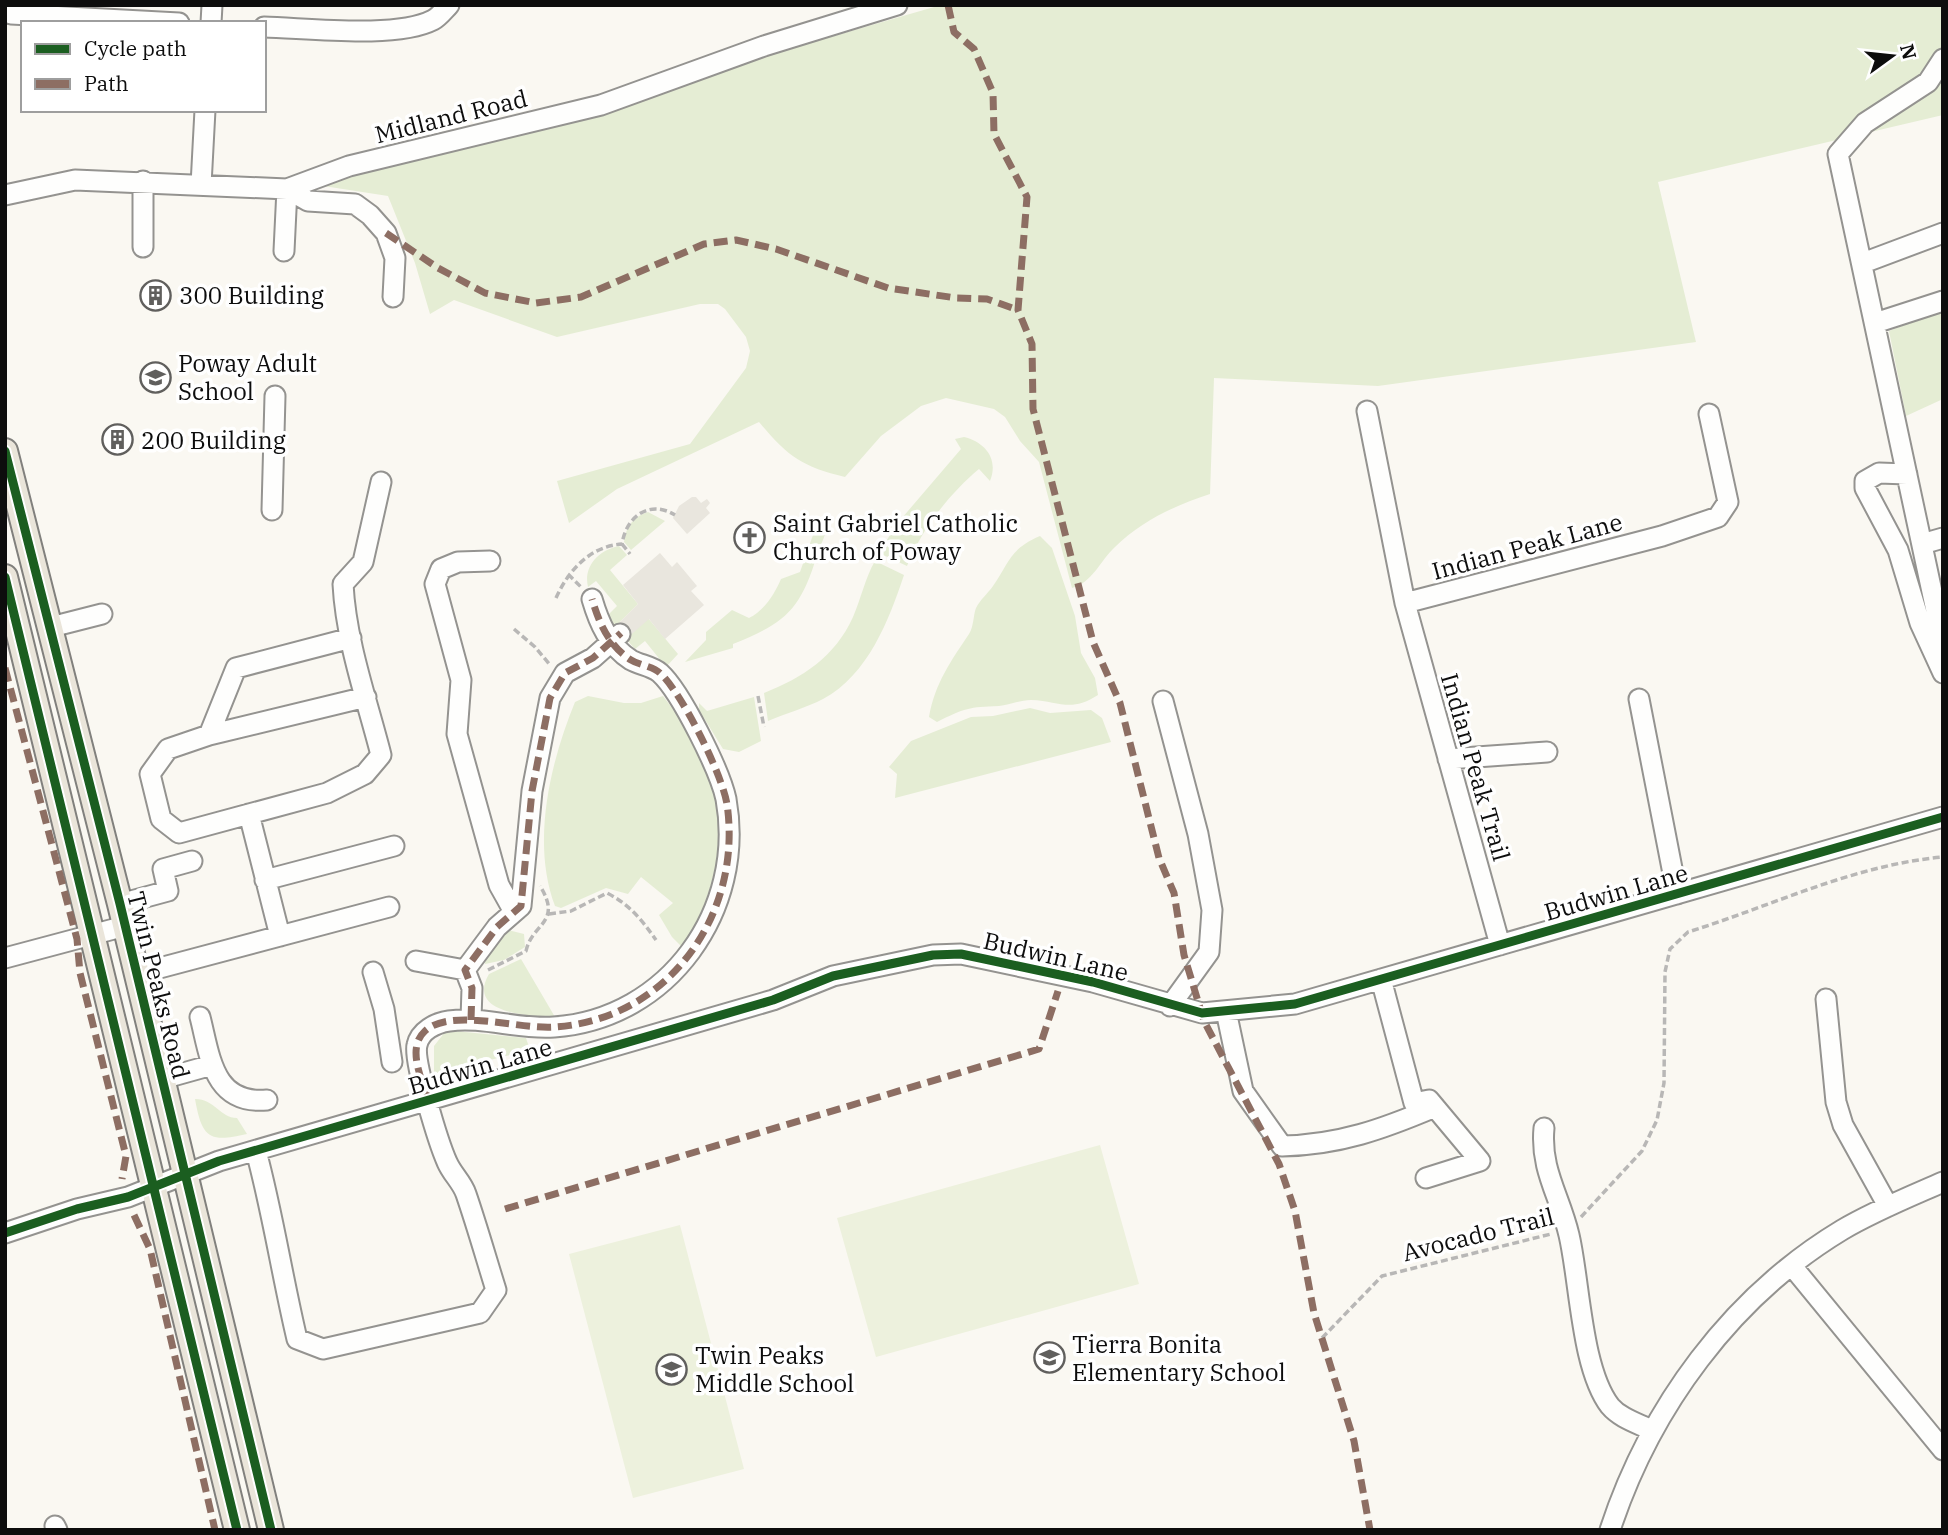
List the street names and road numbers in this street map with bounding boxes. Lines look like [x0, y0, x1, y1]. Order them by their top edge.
street label: Midland Road [371, 82, 531, 150]
street label: Indian Peak Lane [1428, 505, 1626, 587]
street label: Indian Peak Trail [1434, 669, 1518, 865]
street label: Budwin Lane [1540, 856, 1692, 928]
street label: Twin Peaks Road [120, 888, 198, 1082]
street label: Budwin Lane [980, 924, 1132, 988]
street label: Budwin Lane [404, 1030, 556, 1102]
street label: Avocado Trail [1399, 1200, 1557, 1268]

